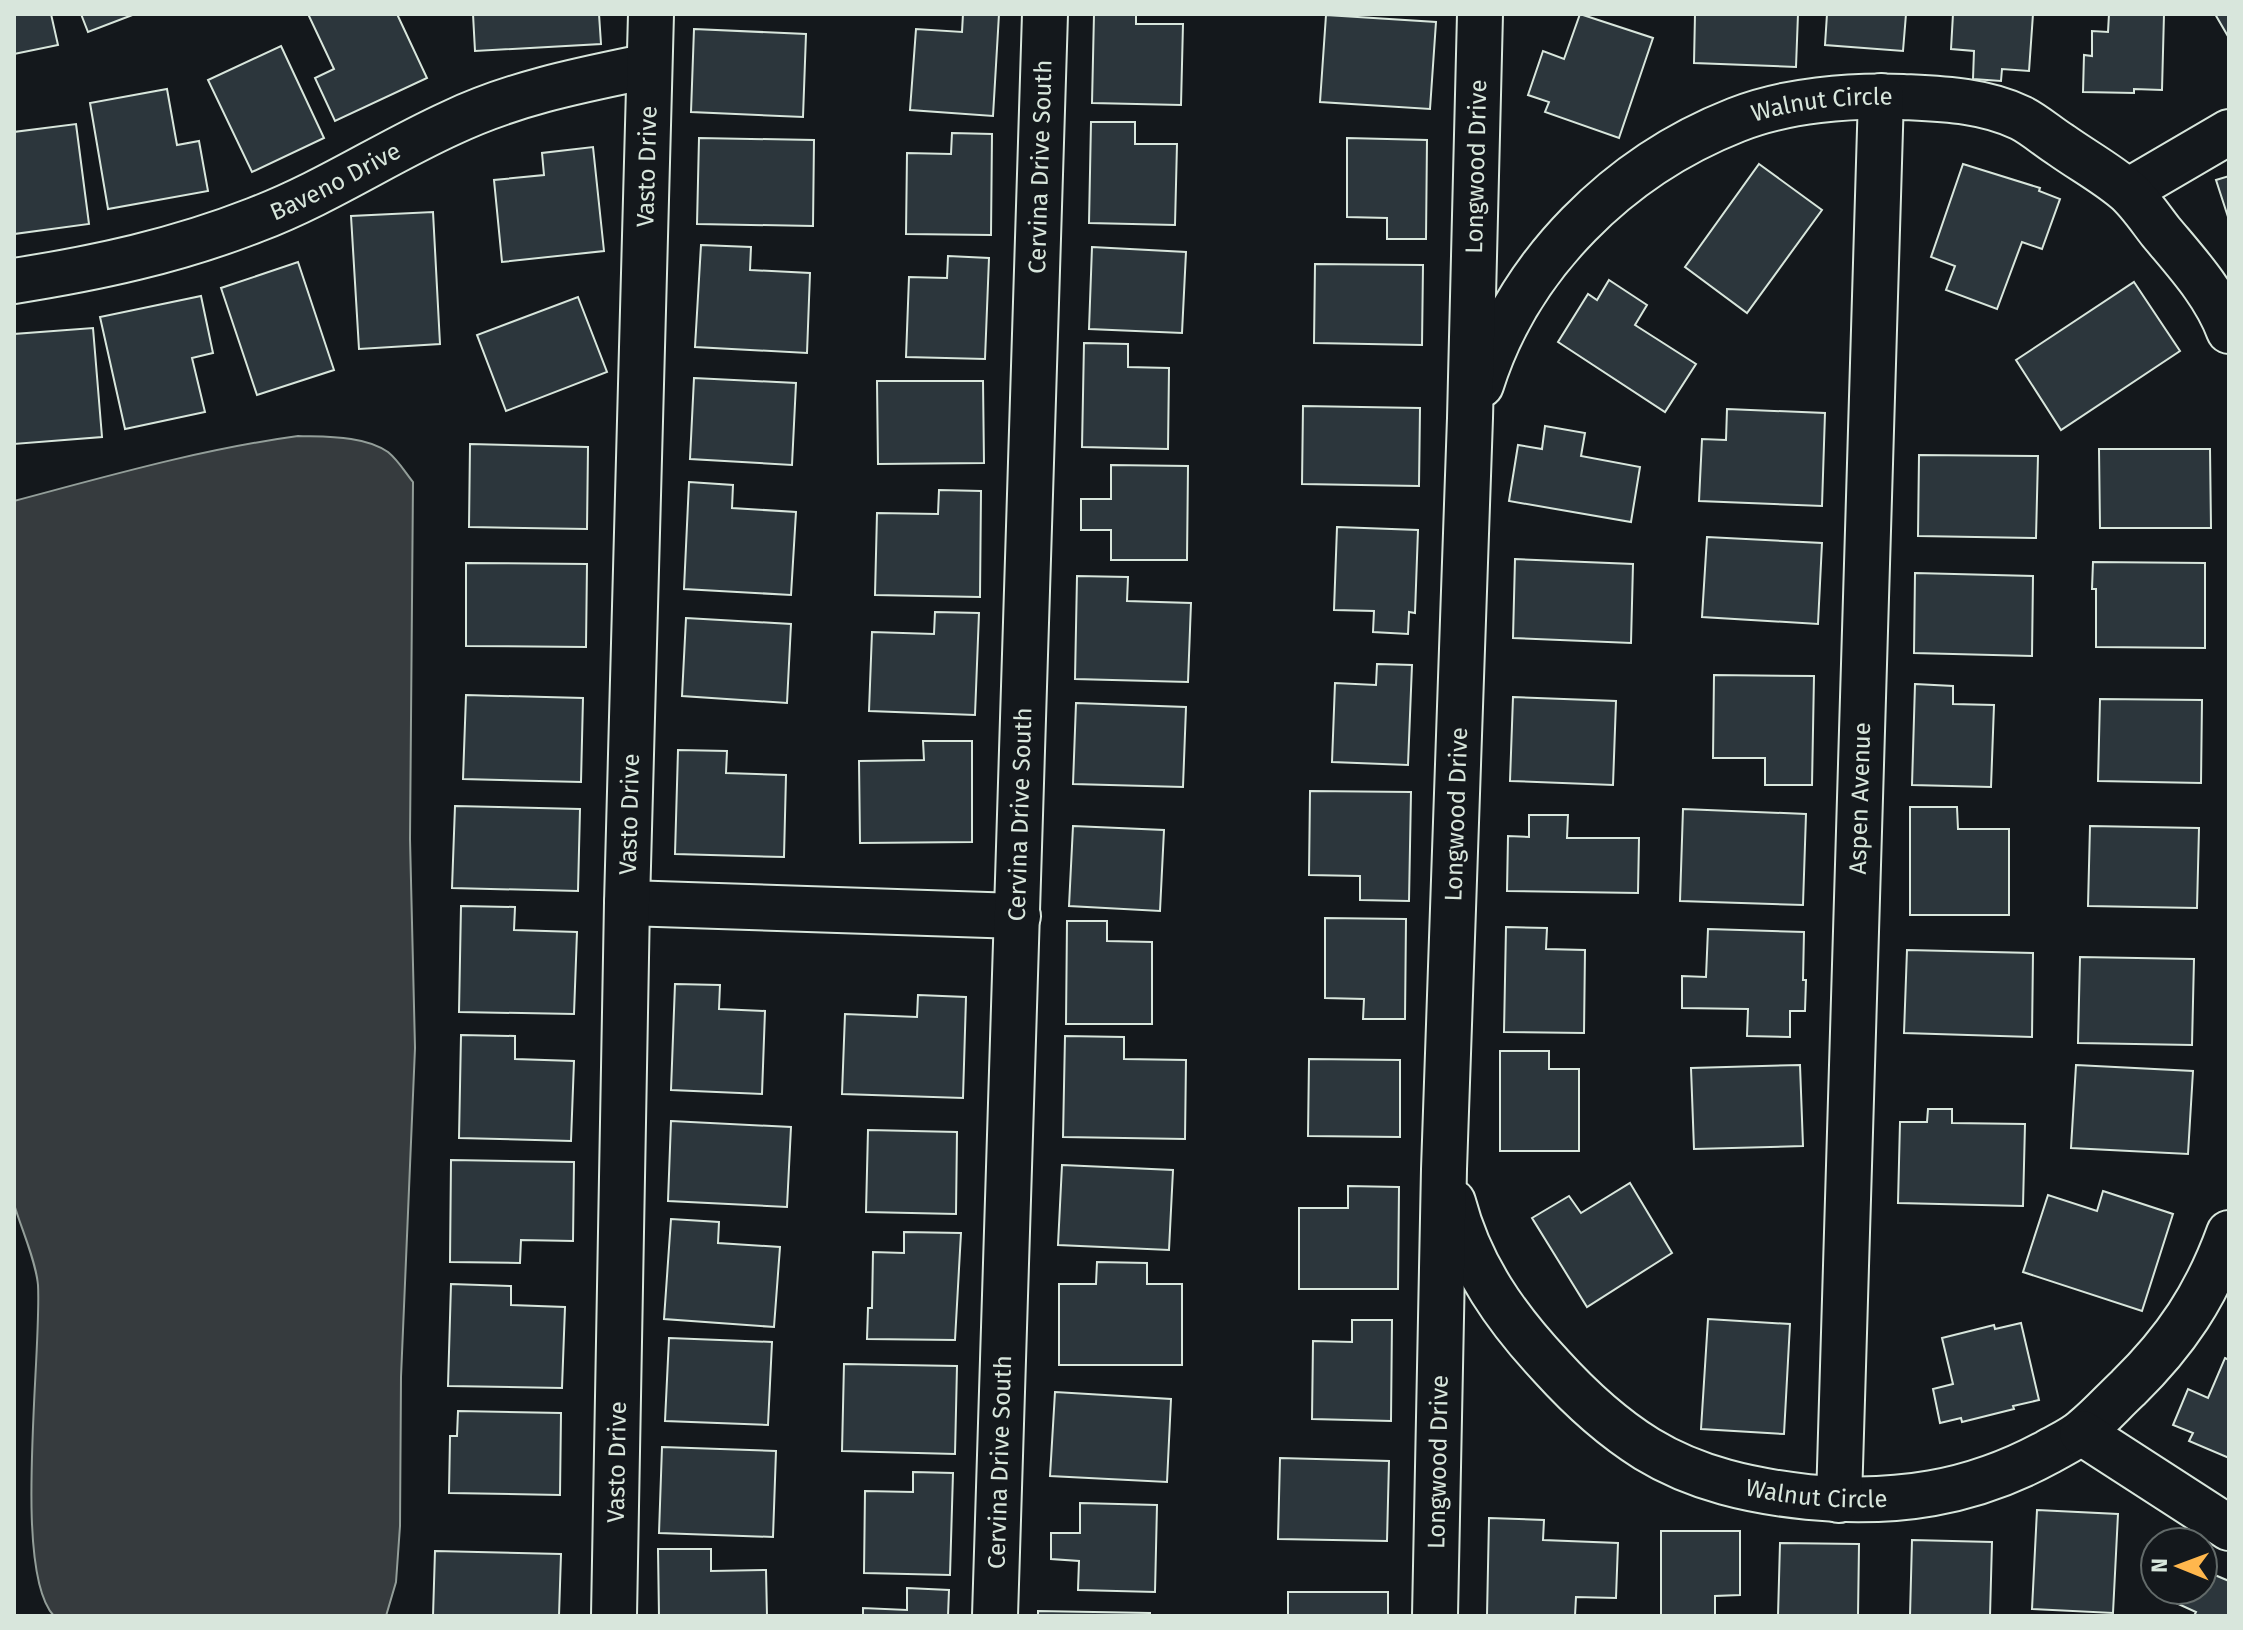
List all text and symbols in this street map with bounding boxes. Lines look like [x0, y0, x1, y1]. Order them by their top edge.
street label: Cervina Drive South [1023, 59, 1058, 274]
street label: Longwood Drive [1460, 79, 1492, 254]
street label: Walnut Circle [1748, 83, 1893, 128]
street label: Vasto Drive [631, 105, 663, 227]
street label: Baveno Drive [266, 137, 405, 226]
street label: Cervina Drive South [1003, 707, 1037, 922]
street label: Aspen Avenue [1844, 722, 1876, 875]
street label: Longwood Drive [1439, 727, 1473, 902]
street label: Vasto Drive [614, 753, 645, 875]
street label: Cervina Drive South [982, 1355, 1017, 1569]
street label: Longwood Drive [1422, 1375, 1454, 1549]
street label: Vasto Drive [602, 1401, 632, 1523]
street label: Walnut Circle [1743, 1474, 1888, 1513]
north arrow [2139, 1526, 2219, 1606]
text: N [2146, 1558, 2173, 1573]

